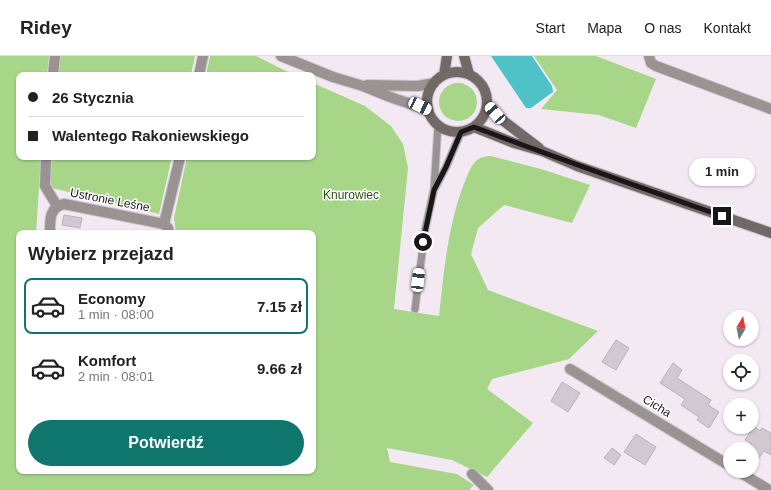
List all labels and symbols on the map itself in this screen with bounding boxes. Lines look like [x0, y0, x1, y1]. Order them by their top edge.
car [407, 95, 433, 117]
car [483, 100, 507, 126]
callout: 1 min [689, 158, 755, 186]
street label: Ustronie Leśne [69, 185, 151, 215]
park label: Knurowiec [323, 188, 379, 202]
route end [713, 207, 731, 225]
route start [414, 233, 432, 251]
car [411, 267, 425, 293]
north arrow [723, 310, 759, 346]
street label: Cicha [640, 392, 674, 420]

